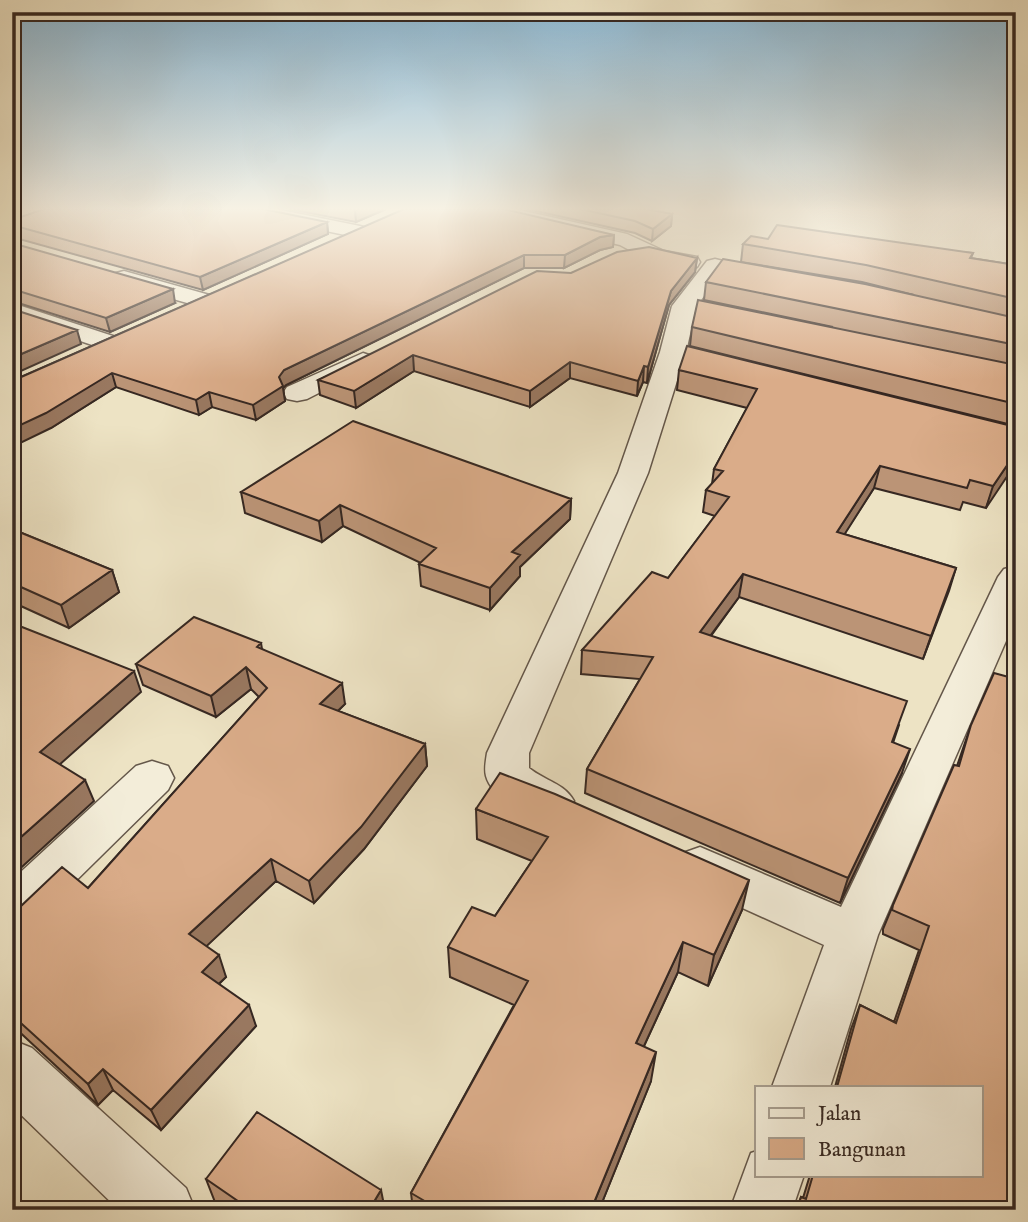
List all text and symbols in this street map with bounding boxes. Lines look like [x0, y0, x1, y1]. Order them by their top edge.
legend [755, 1086, 982, 1176]
text: Jalan [816, 1101, 861, 1128]
text: Bangunan [818, 1137, 906, 1164]

